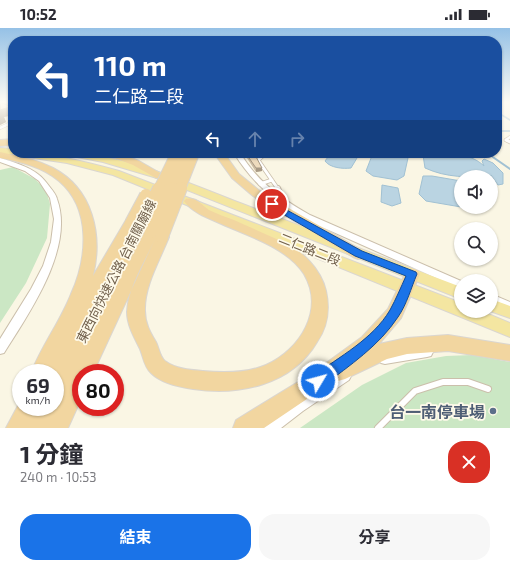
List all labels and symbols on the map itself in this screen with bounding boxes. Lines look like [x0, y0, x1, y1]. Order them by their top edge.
pin [255, 187, 289, 221]
street label: 東西向快速公路 台南關廟線 [73, 197, 159, 345]
street label: 二仁路二段 [277, 229, 343, 269]
position arrow [297, 360, 339, 402]
speed limit sign: 80 [72, 364, 124, 416]
place label: 台一南停車場 [389, 402, 485, 421]
marker: 台一南停車場 [488, 406, 498, 416]

